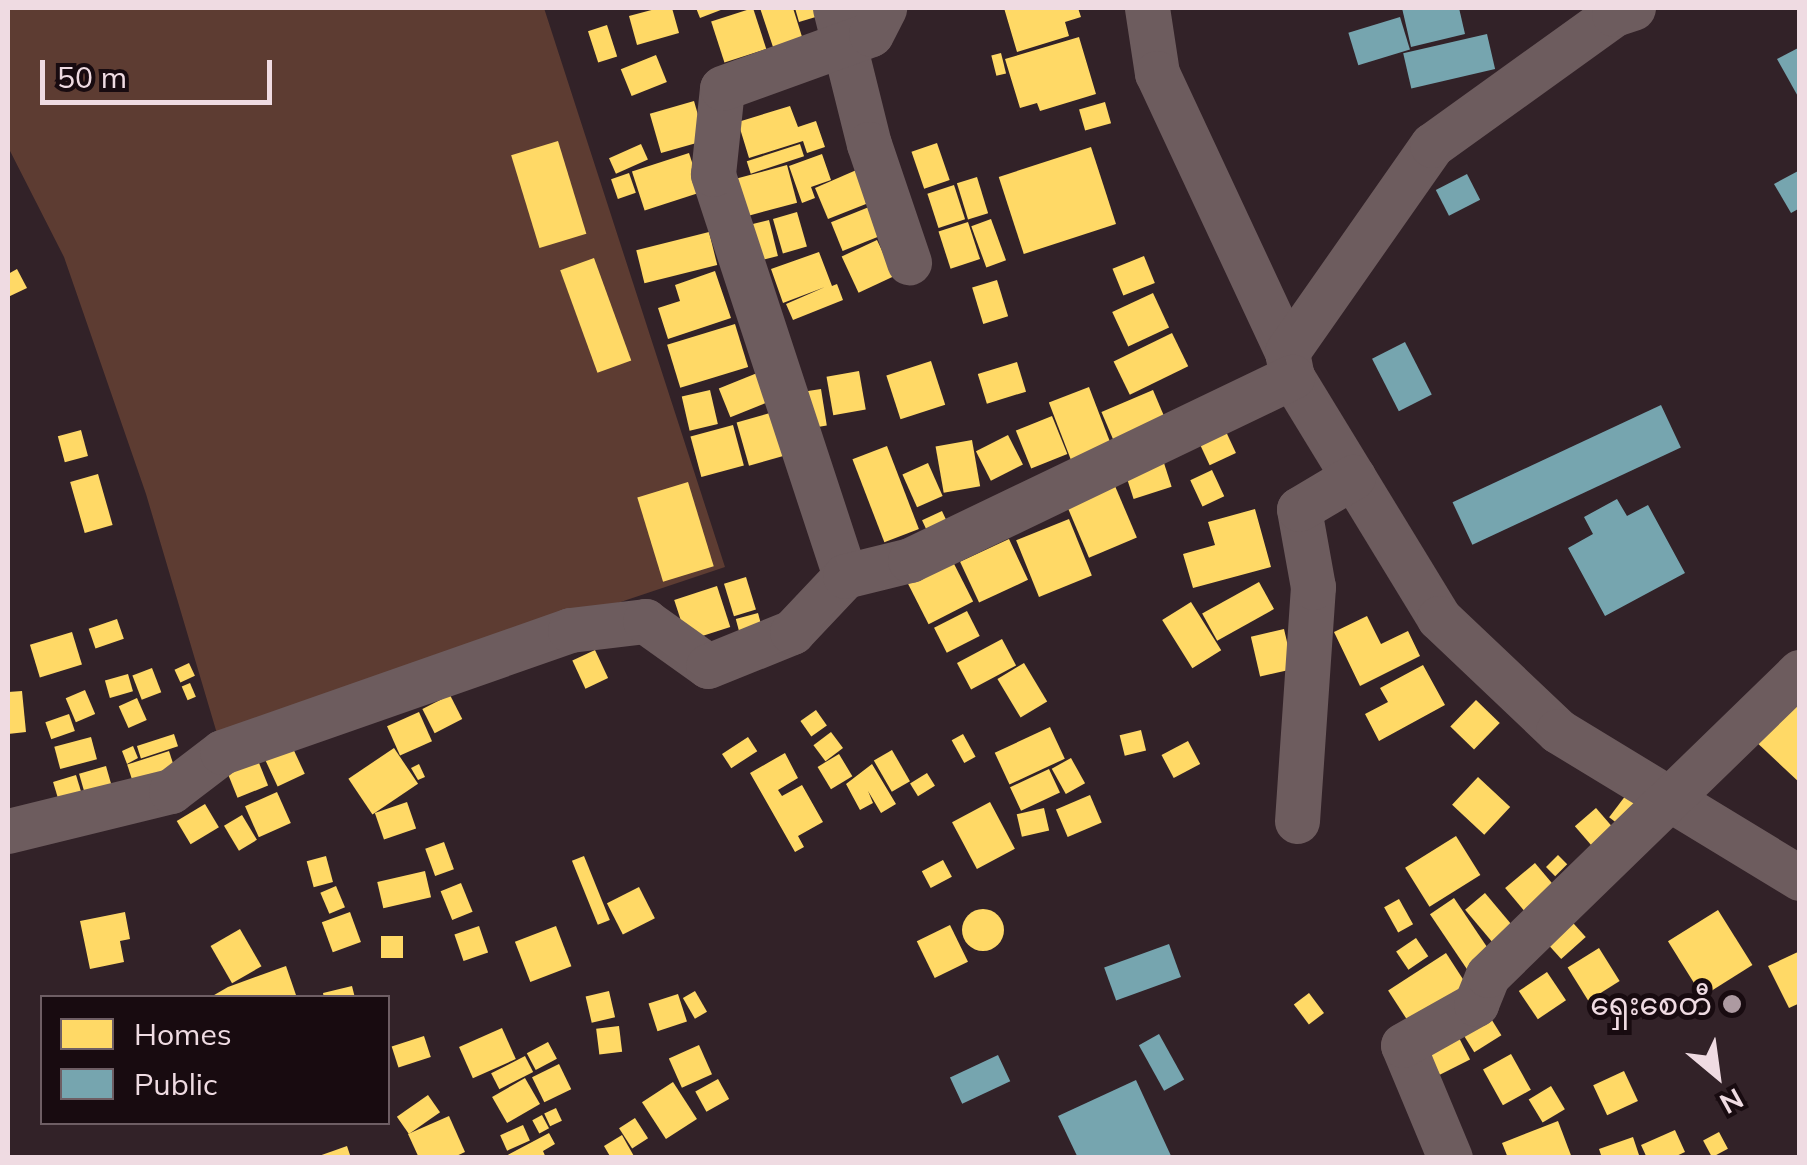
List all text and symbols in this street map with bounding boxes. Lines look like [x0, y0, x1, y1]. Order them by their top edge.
scale bar [45, 40, 278, 102]
text: 50 m [57, 58, 127, 96]
place label: ရှေးစေတီ [1590, 986, 1712, 1022]
marker: ရှေးစေတီ [1721, 993, 1743, 1015]
legend [40, 995, 390, 1125]
text: Homes [134, 1015, 232, 1053]
north arrow [1667, 1025, 1767, 1125]
text: Public [134, 1065, 218, 1103]
text: N [1714, 1081, 1750, 1122]

